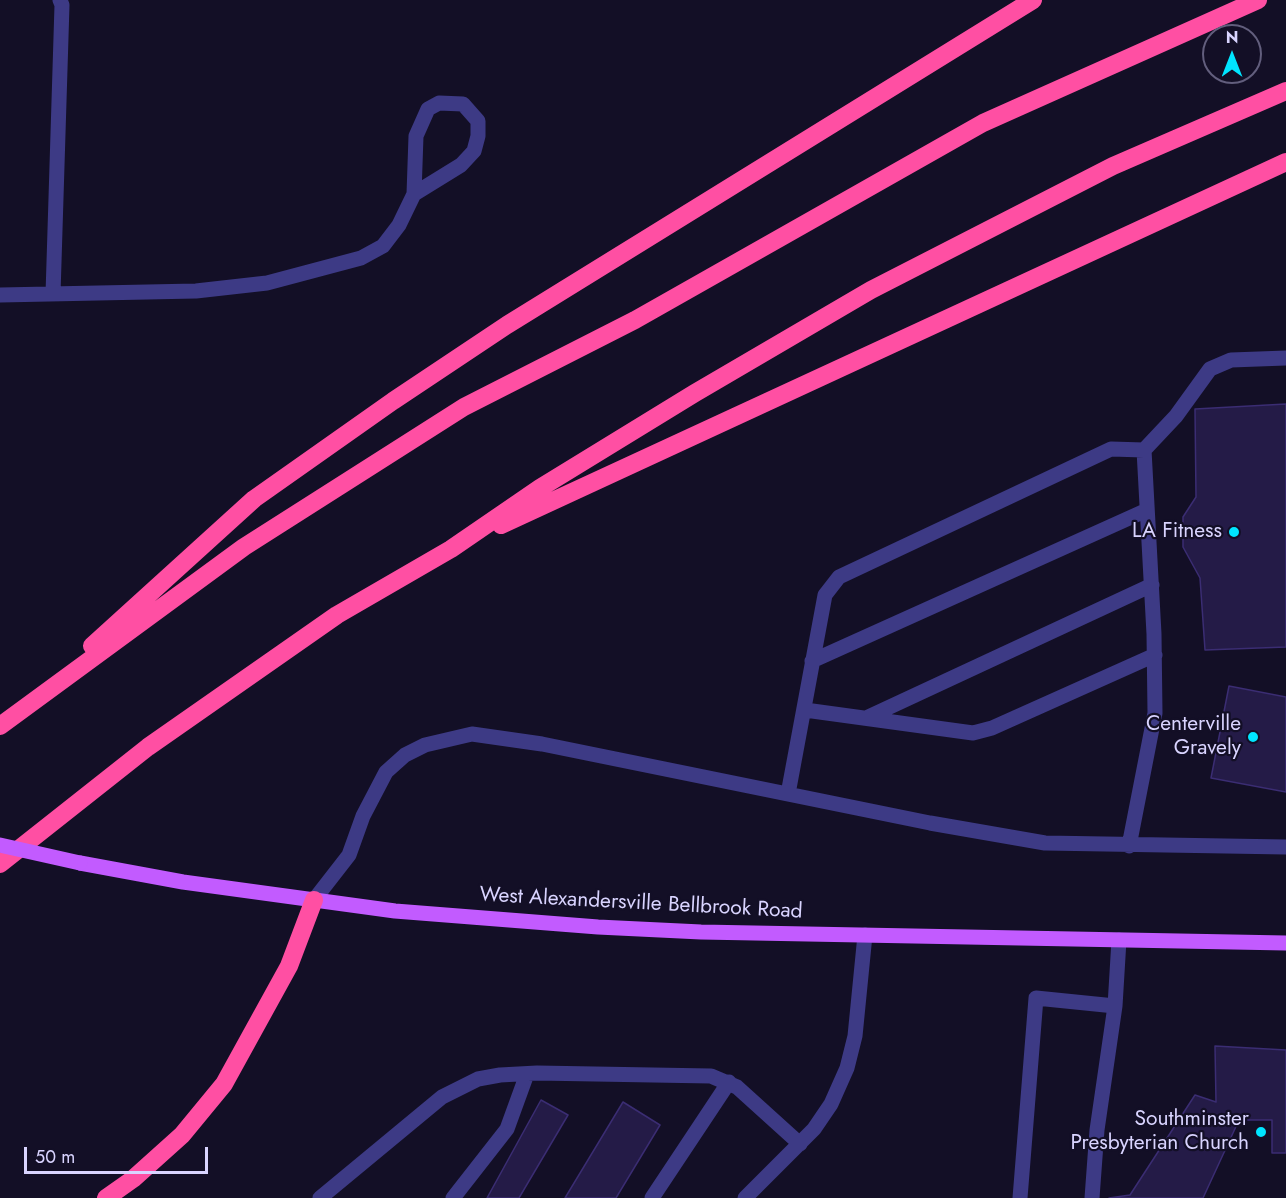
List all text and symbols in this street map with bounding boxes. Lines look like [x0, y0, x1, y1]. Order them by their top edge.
north arrow [1202, 24, 1262, 84]
text: N [1226, 26, 1238, 49]
place label: LA Fitness [1132, 519, 1222, 545]
marker: LA Fitness [1227, 525, 1241, 539]
place label: Centerville Gravely [1146, 712, 1241, 762]
marker: Centerville Gravely [1246, 730, 1260, 744]
street label: West Alexandersville Bellbrook Road [479, 883, 803, 925]
place label: Southminster Presbyterian Church [1071, 1107, 1249, 1157]
marker: Southminster Presbyterian Church [1254, 1125, 1268, 1139]
scale bar [27, 1135, 212, 1173]
text: 50 m [35, 1144, 75, 1170]

